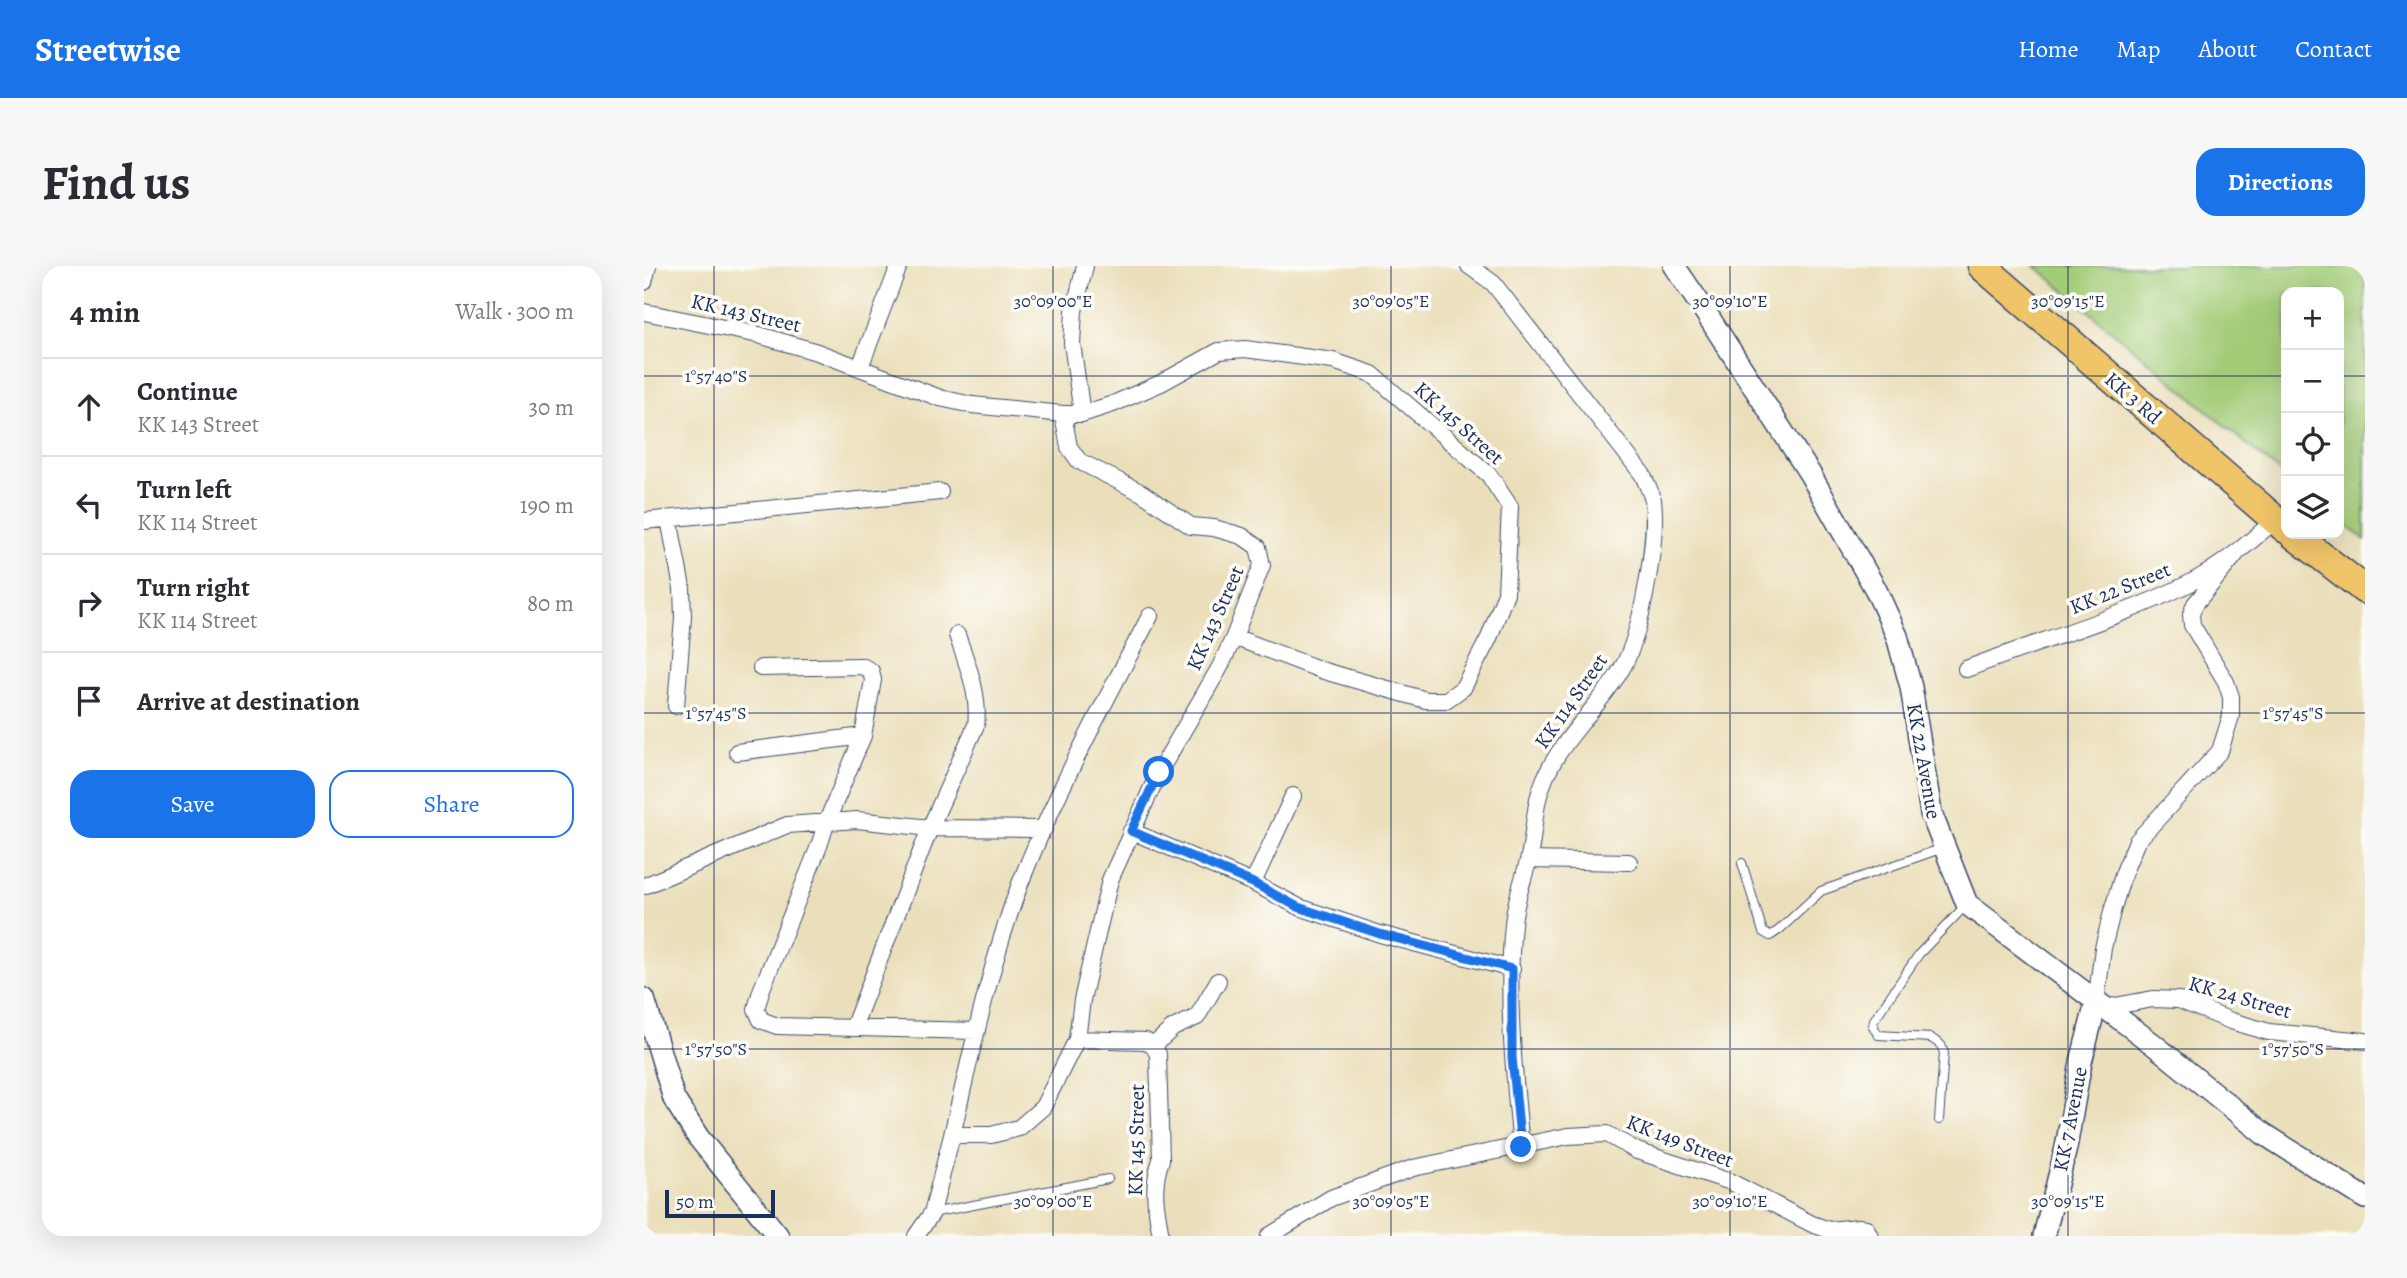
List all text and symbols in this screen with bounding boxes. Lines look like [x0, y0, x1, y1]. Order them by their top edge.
text: Streetwise [35, 27, 181, 72]
text: Home [2018, 33, 2079, 65]
text: Map [2117, 33, 2161, 65]
text: About [2199, 33, 2257, 65]
text: Contact [2295, 33, 2372, 65]
button: Directions [2196, 148, 2365, 216]
text: Find us [42, 149, 190, 216]
street label: KK 143 Street [688, 287, 804, 339]
map controls [2281, 287, 2344, 539]
button: + [2281, 287, 2344, 350]
text: 30°09'00"E [1014, 289, 1092, 313]
text: 30°09'05"E [1353, 289, 1429, 313]
text: 30°09'10"E [1692, 289, 1768, 313]
text: 30°09'15"E [2031, 289, 2105, 313]
text: 4 min [70, 292, 140, 332]
text: Walk · 300 m [455, 296, 574, 327]
button: − [2281, 350, 2344, 413]
text: 1°57'40"S [685, 364, 747, 388]
street label: KK 3 Rd [2099, 365, 2168, 431]
text: Continue [137, 374, 238, 409]
street label: KK 145 Street [1408, 375, 1510, 471]
icon: ahead [70, 388, 108, 426]
text: 30 m [528, 392, 574, 423]
text: KK 143 Street [137, 409, 259, 440]
button: locate [2281, 413, 2344, 476]
text: Turn left [137, 472, 232, 507]
button: layers [2281, 476, 2344, 539]
icon: left [70, 486, 108, 524]
text: 190 m [520, 490, 574, 521]
text: KK 114 Street [137, 507, 258, 538]
street label: KK 22 Street [2065, 555, 2175, 621]
street label: KK 143 Street [1179, 561, 1251, 675]
text: Turn right [137, 570, 250, 605]
icon: right [70, 584, 108, 622]
text: 80 m [527, 588, 574, 619]
text: KK 114 Street [137, 605, 258, 636]
street label: KK 114 Street [1528, 648, 1614, 754]
icon: arrive [70, 682, 108, 720]
text: Arrive at destination [137, 684, 360, 719]
text: 1°57'45"S [686, 701, 746, 725]
street label: KK 22 Avenue [1900, 701, 1948, 821]
text: 1°57'45"S [2263, 701, 2323, 725]
route start [1143, 756, 1174, 787]
button: Save [70, 770, 315, 838]
button: Share [329, 770, 574, 838]
street label: KK 24 Street [2185, 969, 2295, 1025]
text: 1°57'50"S [685, 1037, 747, 1061]
text: 1°57'50"S [2262, 1037, 2324, 1061]
street label: KK 7 Avenue [2046, 1064, 2094, 1174]
street label: KK 145 Street [1121, 1084, 1151, 1196]
street label: KK 149 Street [1622, 1108, 1738, 1174]
route end [1505, 1131, 1536, 1162]
scale bar [665, 1187, 775, 1219]
text: 50 m [676, 1189, 714, 1215]
text: 30°09'00"E [1014, 1189, 1092, 1213]
text: 30°09'05"E [1353, 1189, 1429, 1213]
text: 30°09'10"E [1692, 1189, 1768, 1213]
text: 30°09'15"E [2031, 1189, 2105, 1213]

